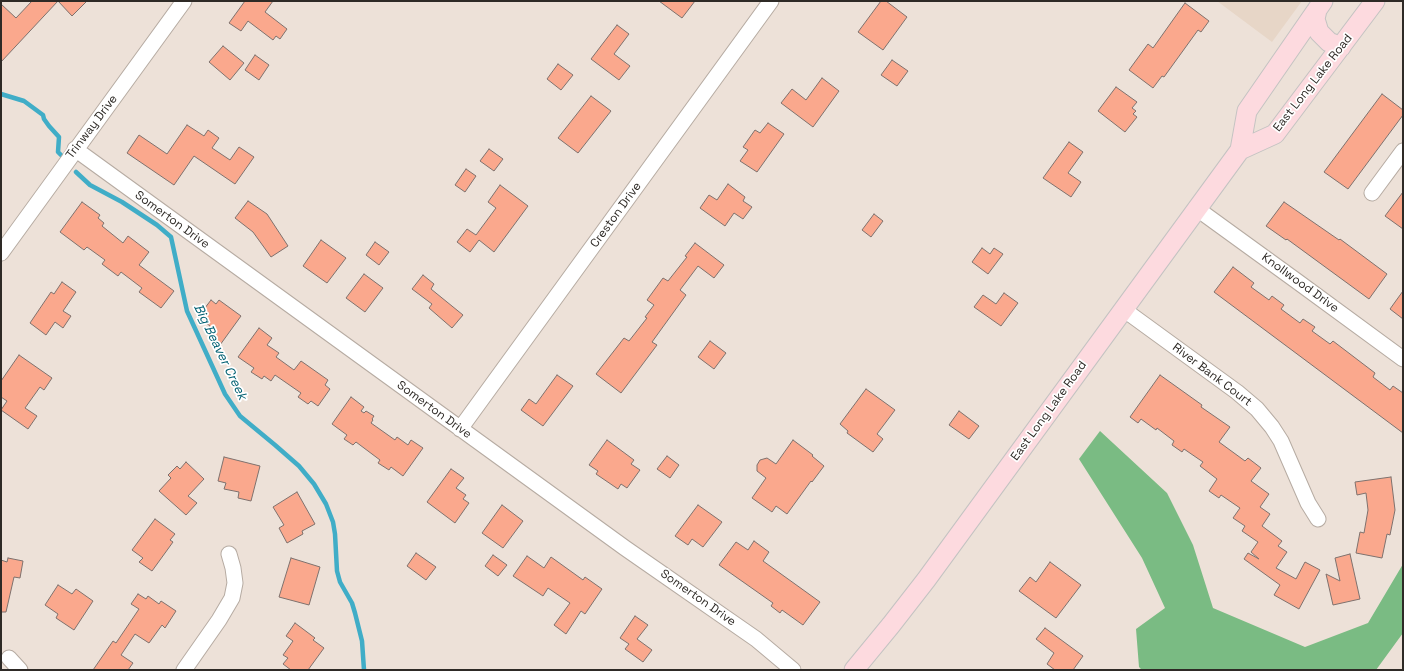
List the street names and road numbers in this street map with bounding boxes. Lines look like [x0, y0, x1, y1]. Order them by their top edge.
street label: East Long Lake Road [1270, 31, 1356, 135]
street label: Trinway Drive [63, 92, 121, 162]
street label: Creston Drive [587, 180, 645, 250]
street label: Somerton Drive [132, 188, 212, 252]
street label: Knollwood Drive [1259, 250, 1341, 316]
street label: River Bank Court [1169, 340, 1255, 410]
street label: East Long Lake Road [1008, 358, 1090, 464]
street label: Somerton Drive [394, 378, 474, 442]
street label: Somerton Drive [658, 567, 738, 629]

